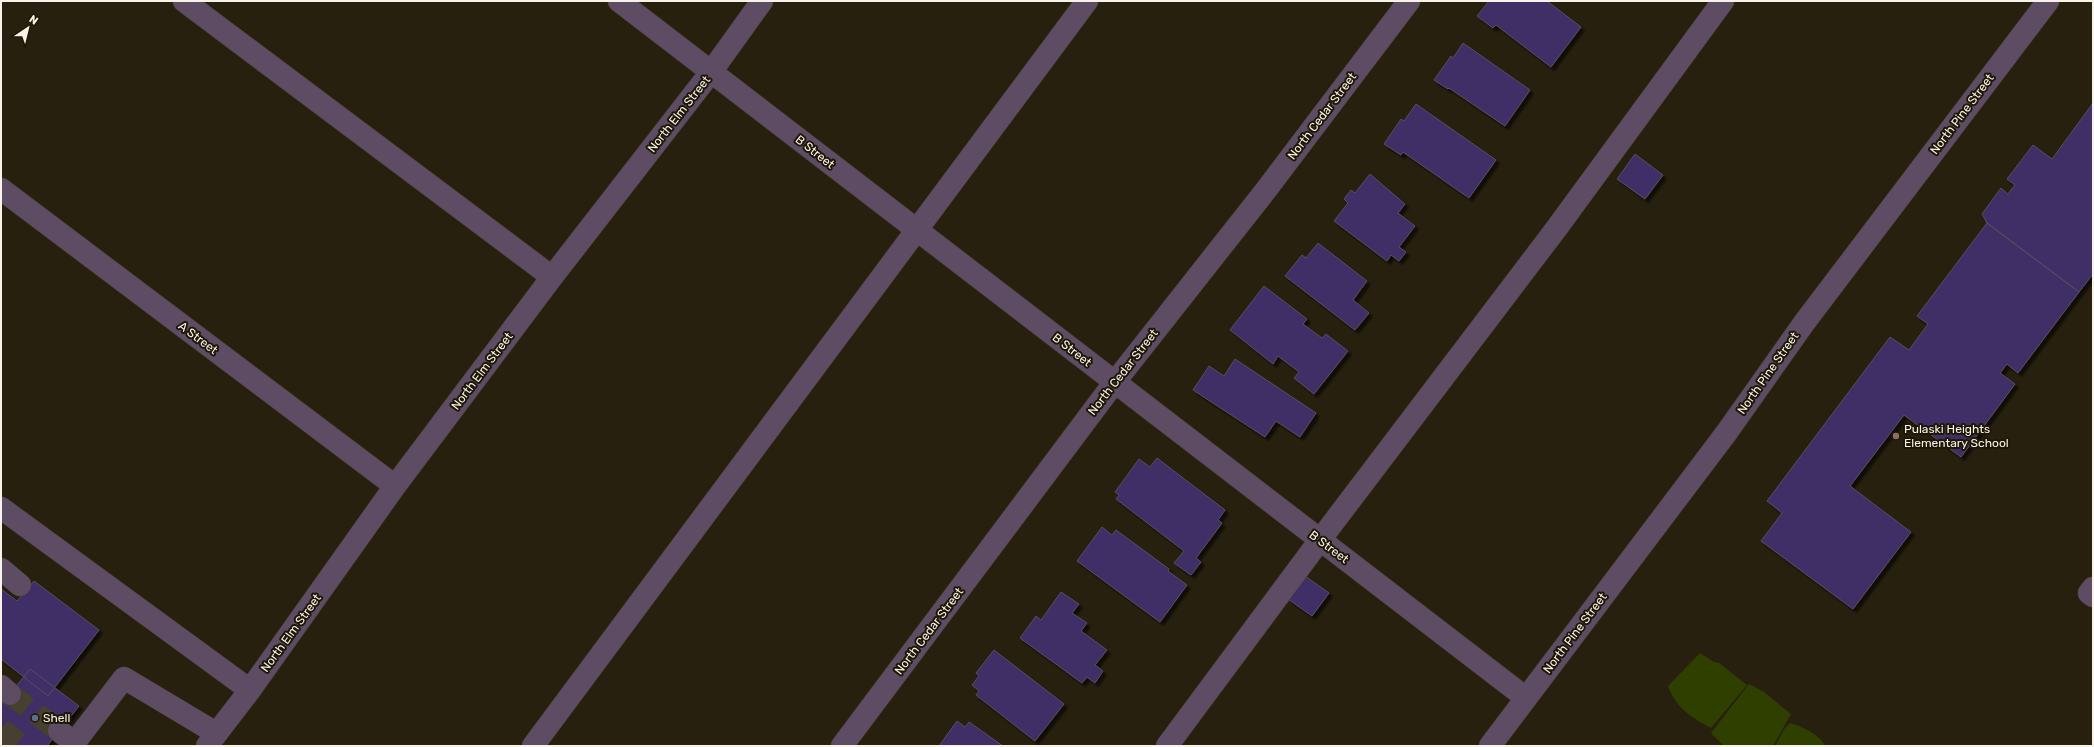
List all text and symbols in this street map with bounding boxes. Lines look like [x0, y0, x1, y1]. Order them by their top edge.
north arrow [8, 8, 48, 48]
text: N [26, 13, 40, 28]
street label: North Cedar Street [1285, 70, 1359, 162]
street label: North Pine Street [1927, 71, 1997, 157]
street label: North Elm Street [645, 73, 713, 155]
street label: B Street [793, 132, 838, 172]
street label: A Street [176, 319, 221, 357]
street label: North Cedar Street [1085, 326, 1161, 418]
street label: North Elm Street [448, 329, 516, 412]
street label: North Pine Street [1734, 329, 1802, 417]
street label: B Street [1050, 330, 1095, 370]
place label: Pulaski Heights Elementary School [1904, 422, 2009, 450]
marker: Pulaski Heights Elementary School [1891, 431, 1901, 441]
street label: B Street [1307, 528, 1352, 567]
street label: North Cedar Street [892, 585, 966, 677]
street label: North Pine Street [1540, 590, 1610, 676]
street label: North Elm Street [258, 591, 324, 675]
place label: Shell [43, 711, 70, 725]
marker: Shell [30, 713, 40, 723]

